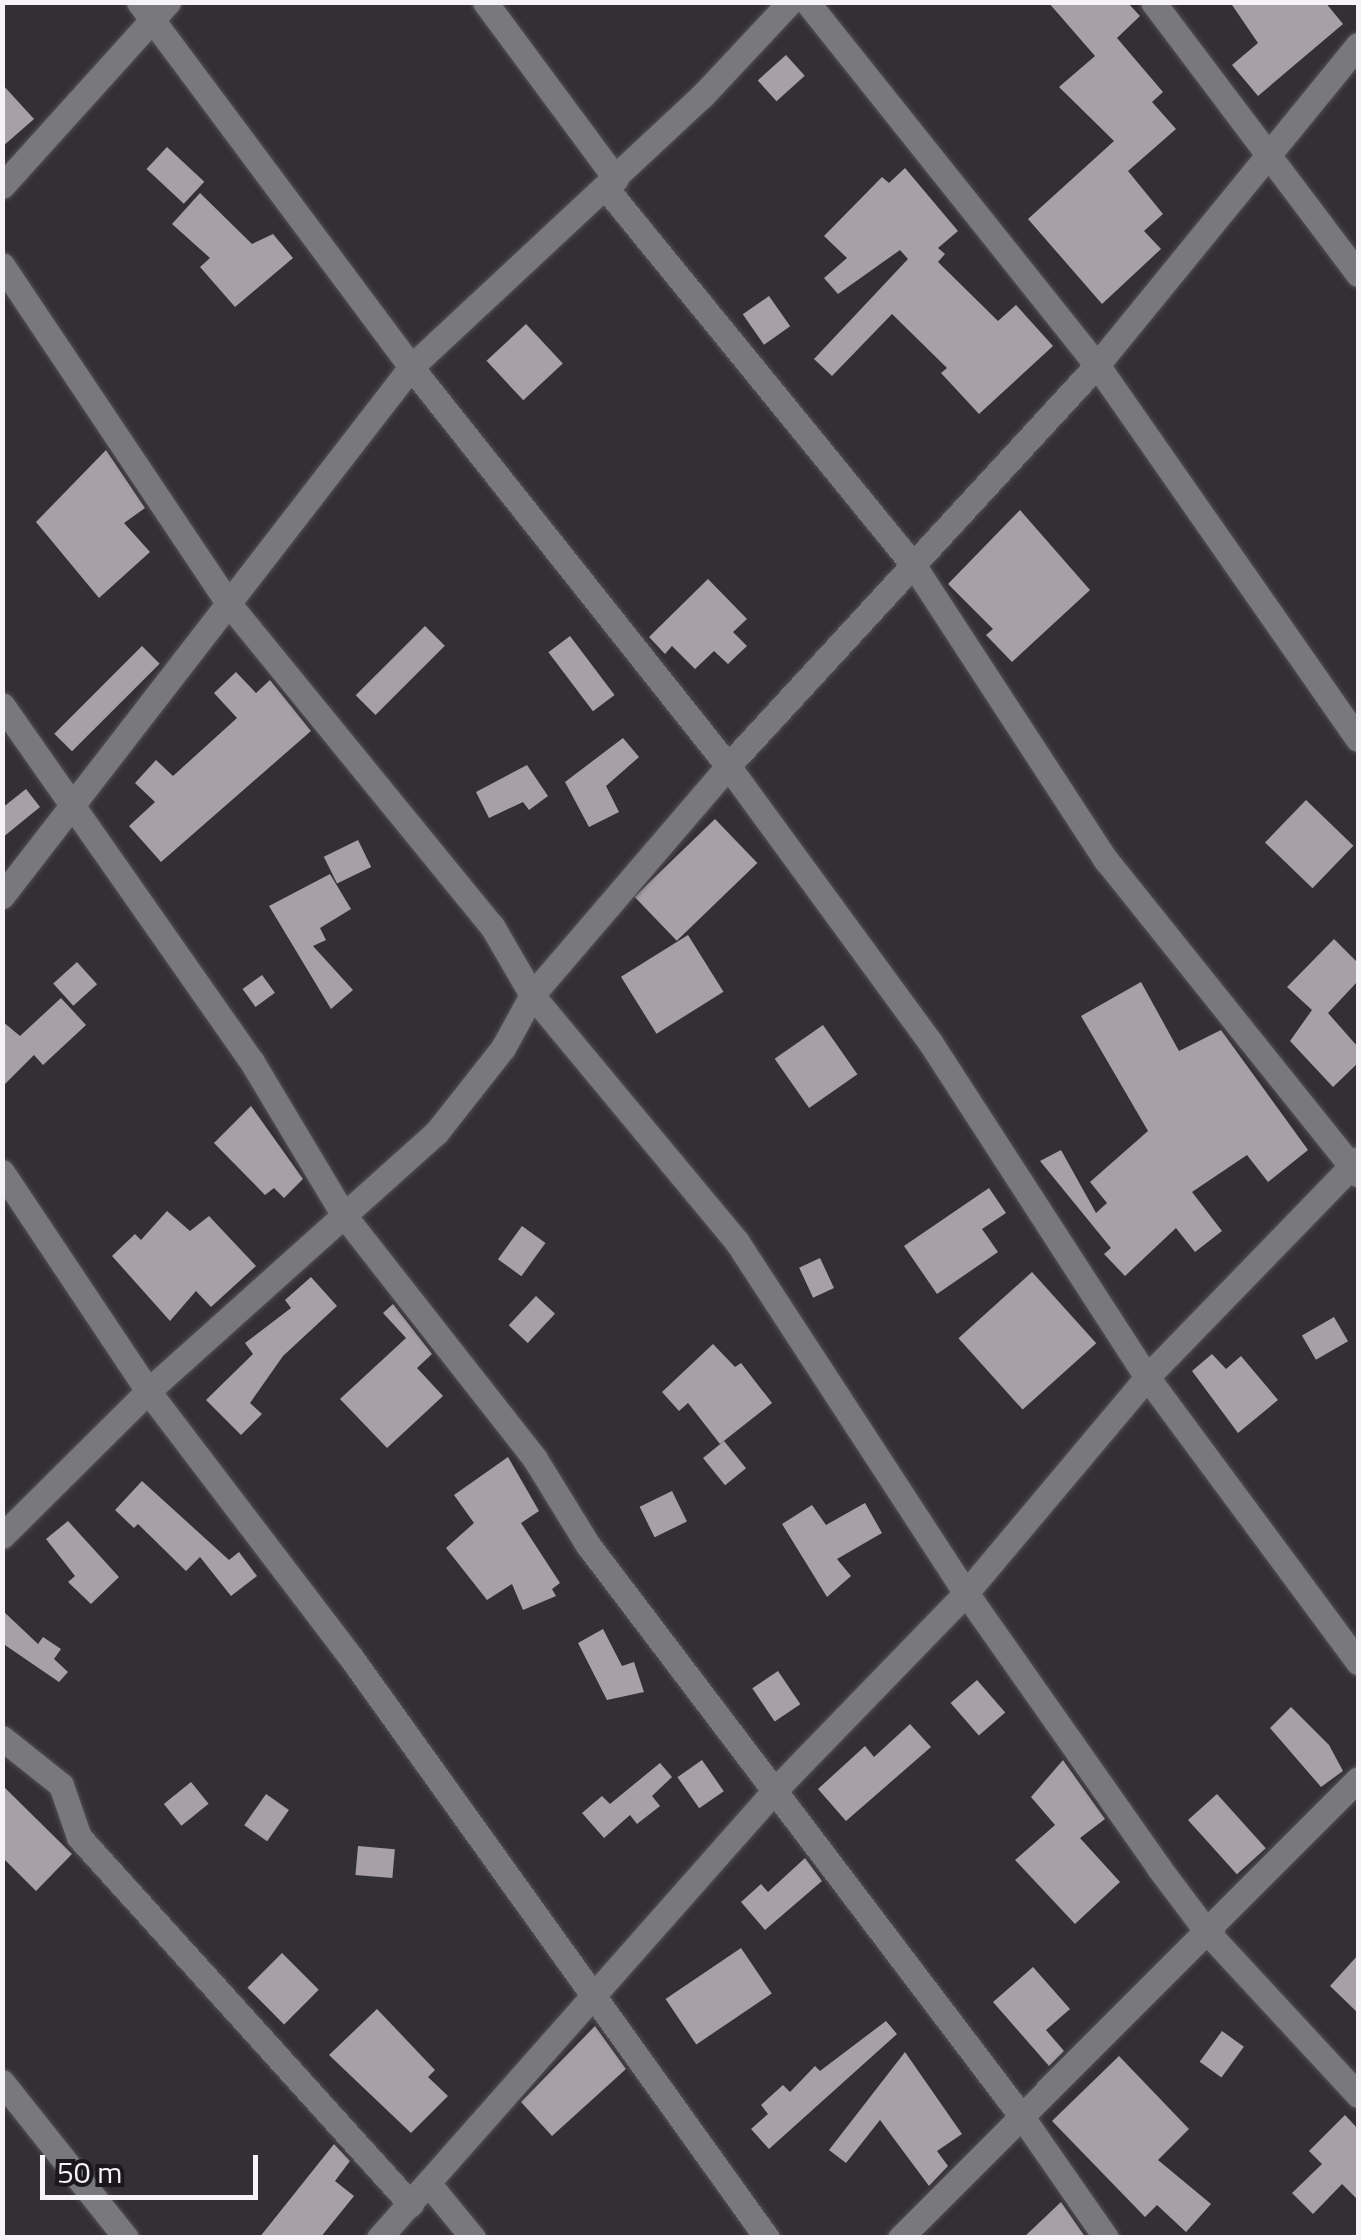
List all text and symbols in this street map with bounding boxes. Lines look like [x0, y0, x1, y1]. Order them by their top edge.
scale bar [45, 2135, 262, 2197]
text: 50 m [57, 2149, 122, 2195]

